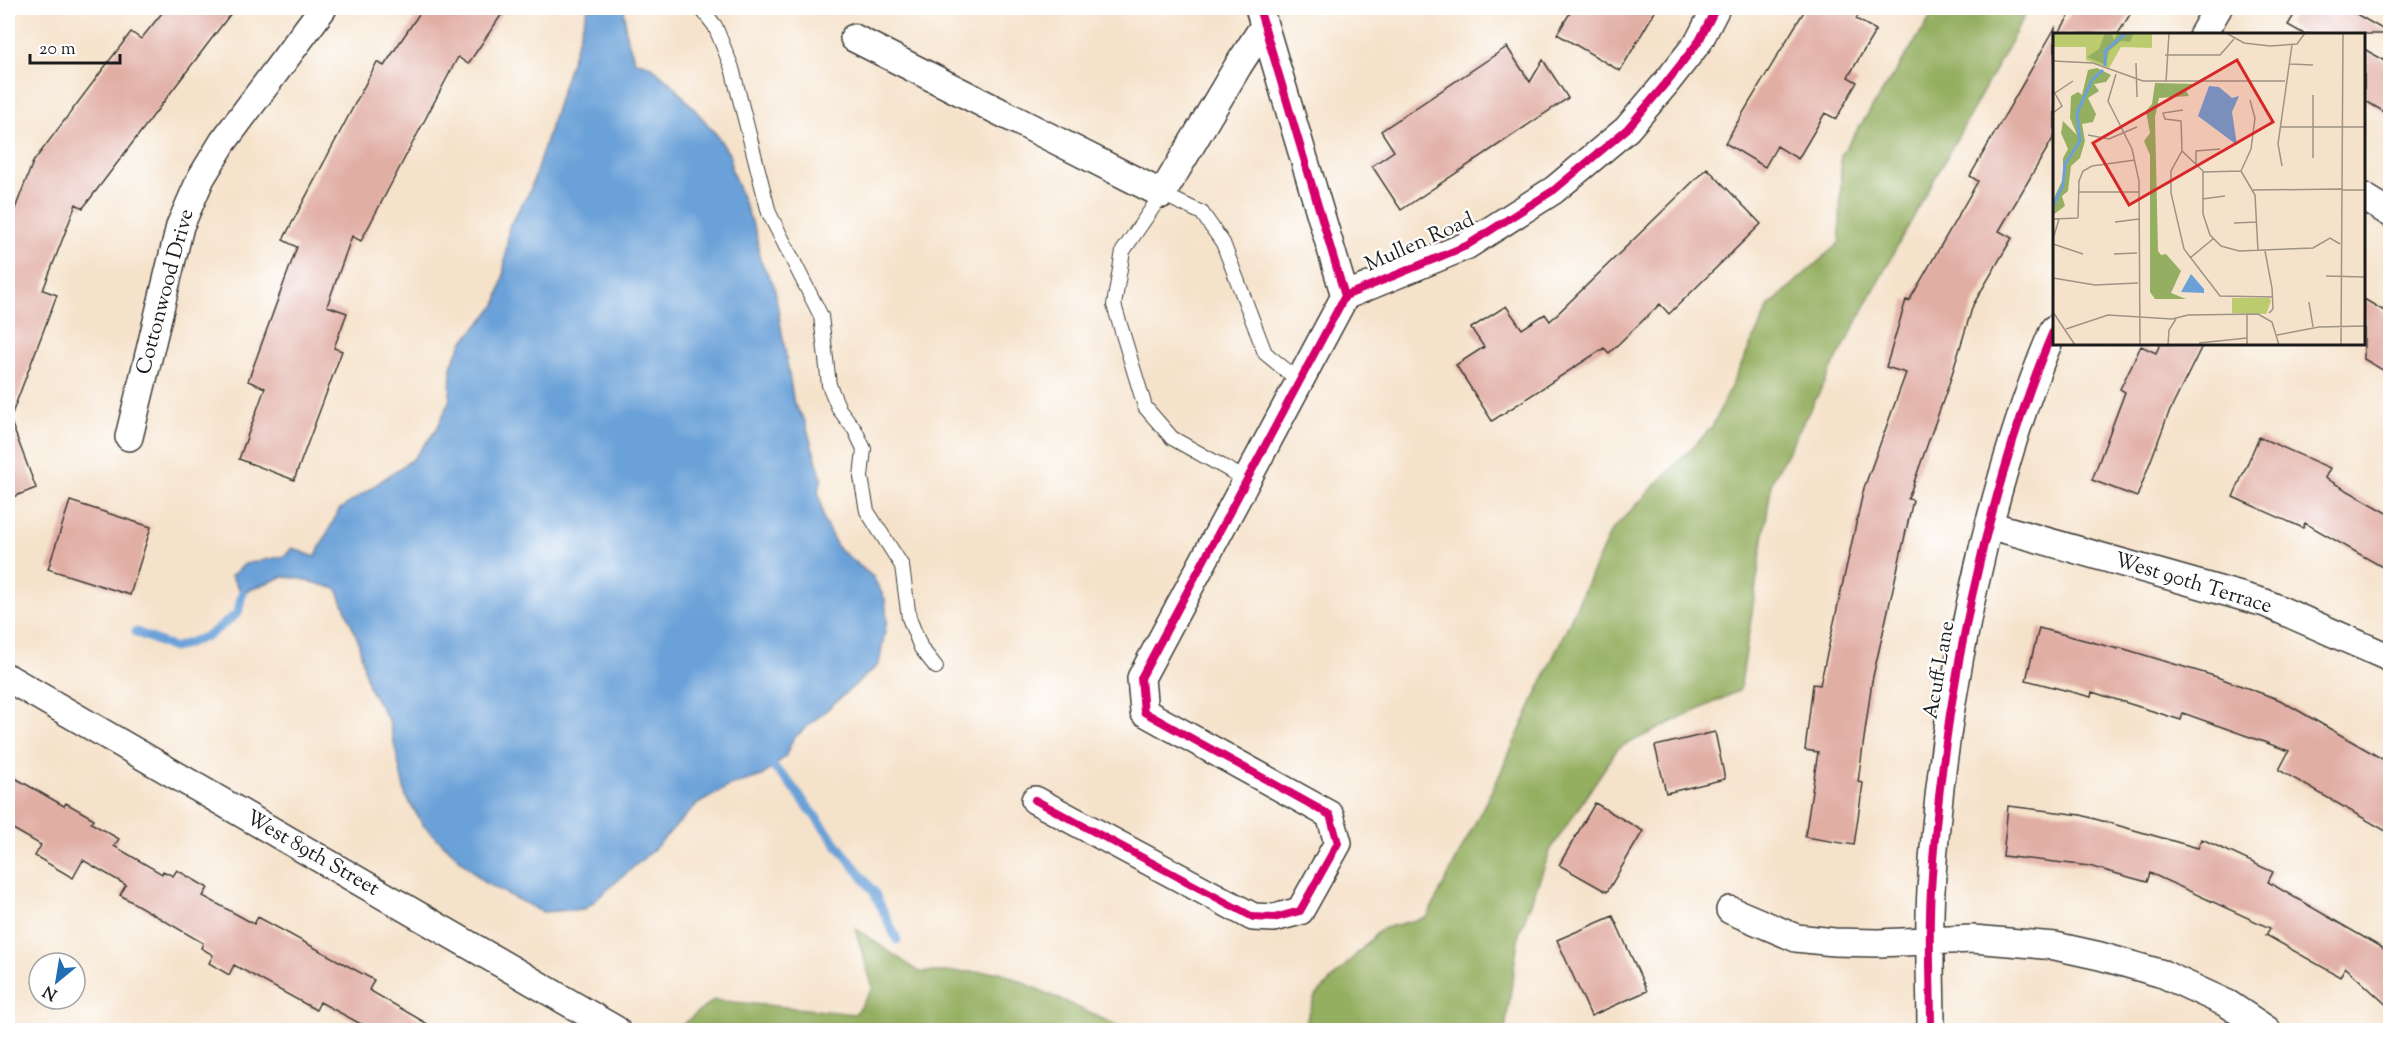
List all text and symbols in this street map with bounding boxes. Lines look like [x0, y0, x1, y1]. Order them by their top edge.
scale bar [30, 27, 120, 65]
inset map [2053, 33, 2365, 345]
text: 20 m [39, 37, 76, 63]
street label: Cottonwood Drive [129, 206, 203, 378]
street label: Mullen Road [1361, 206, 1479, 280]
street label: West 90th Terrace [2111, 546, 2275, 622]
street label: Acuff Lane [1917, 619, 1963, 721]
street label: West 89th Street [240, 804, 384, 904]
north arrow [27, 951, 87, 1011]
text: N [39, 979, 62, 1005]

